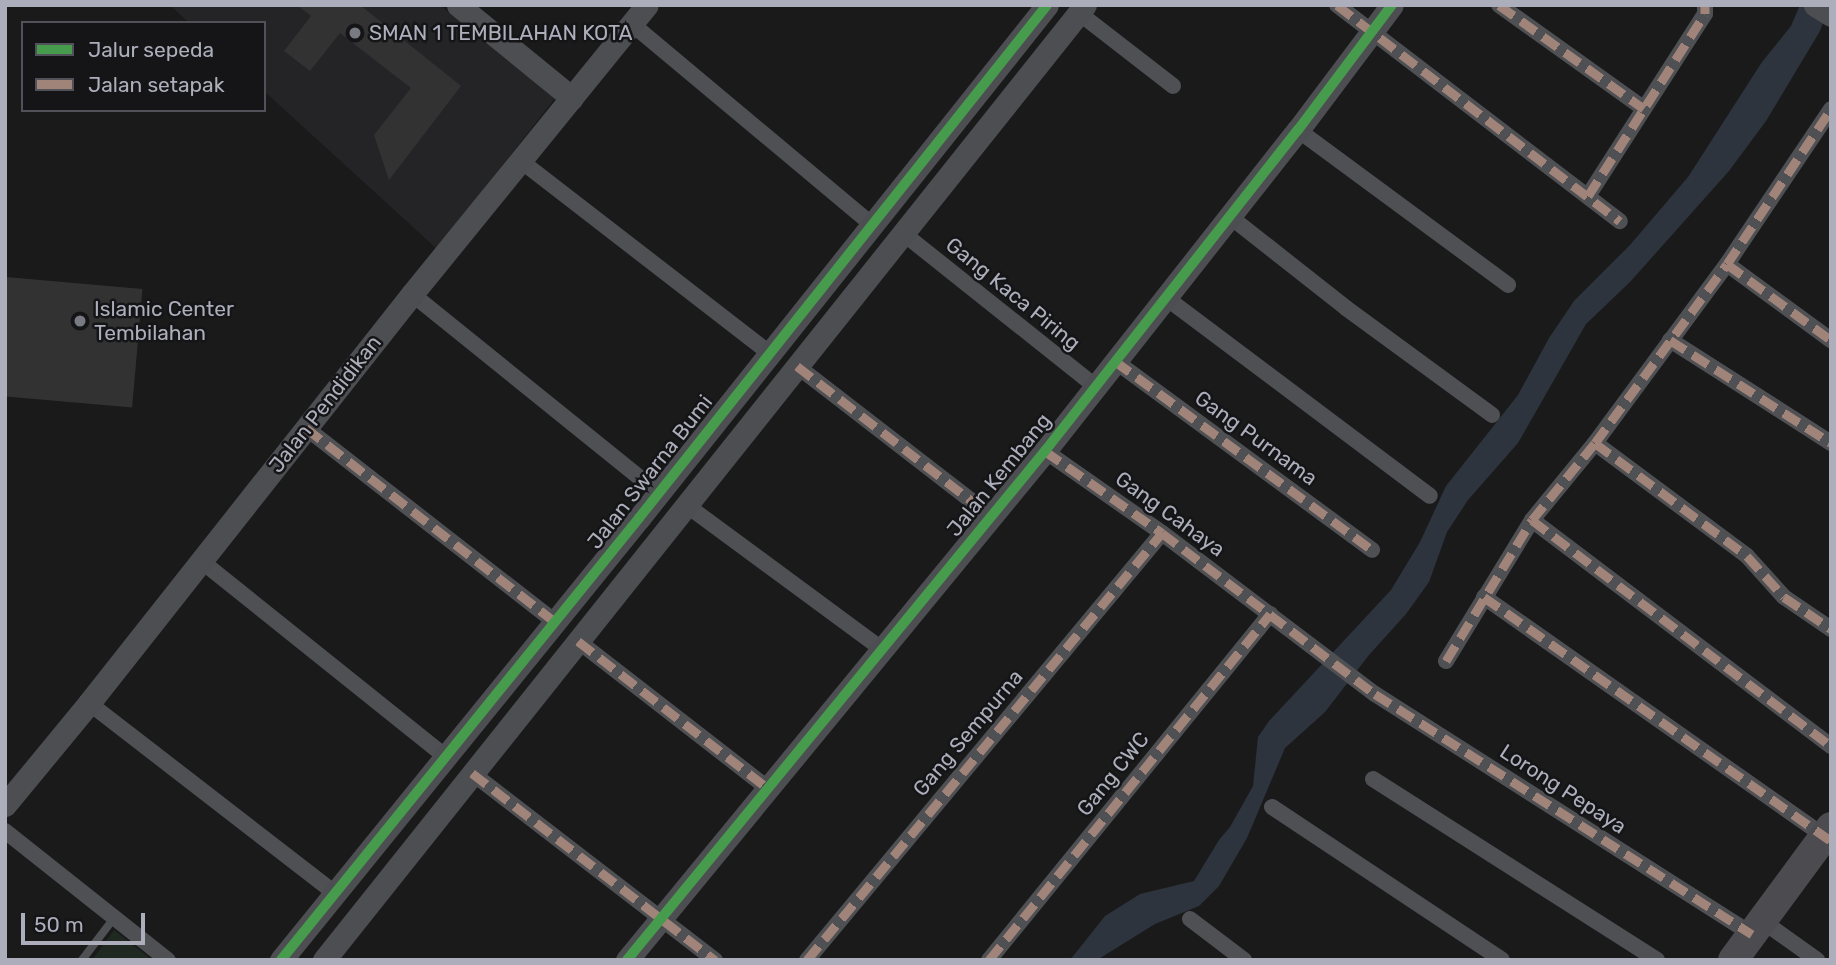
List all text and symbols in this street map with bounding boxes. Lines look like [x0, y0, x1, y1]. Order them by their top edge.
place label: SMAN 1 TEMBILAHAN KOTA [369, 20, 633, 46]
legend [21, 21, 266, 112]
marker: SMAN 1 TEMBILAHAN KOTA [347, 25, 363, 41]
text: Jalur sepeda [88, 37, 214, 62]
text: Jalan setapak [88, 72, 225, 97]
street label: Gang Kaca Piring [941, 232, 1085, 356]
place label: Islamic Center Tembilahan [94, 296, 234, 346]
marker: Islamic Center Tembilahan [72, 313, 88, 329]
street label: Jalan Pendidikan [264, 330, 386, 478]
street label: Gang Purnama [1190, 385, 1322, 491]
street label: Jalan Swarna Bumi [582, 390, 718, 554]
street label: Jalan Kembang [942, 408, 1056, 542]
street label: Gang Cahaya [1110, 466, 1230, 562]
street label: Gang Sempurna [908, 665, 1028, 801]
street label: Gang CWC [1071, 727, 1155, 821]
street label: Lorong Pepaya [1495, 739, 1631, 839]
scale bar [24, 898, 149, 942]
text: 50 m [34, 912, 84, 937]

